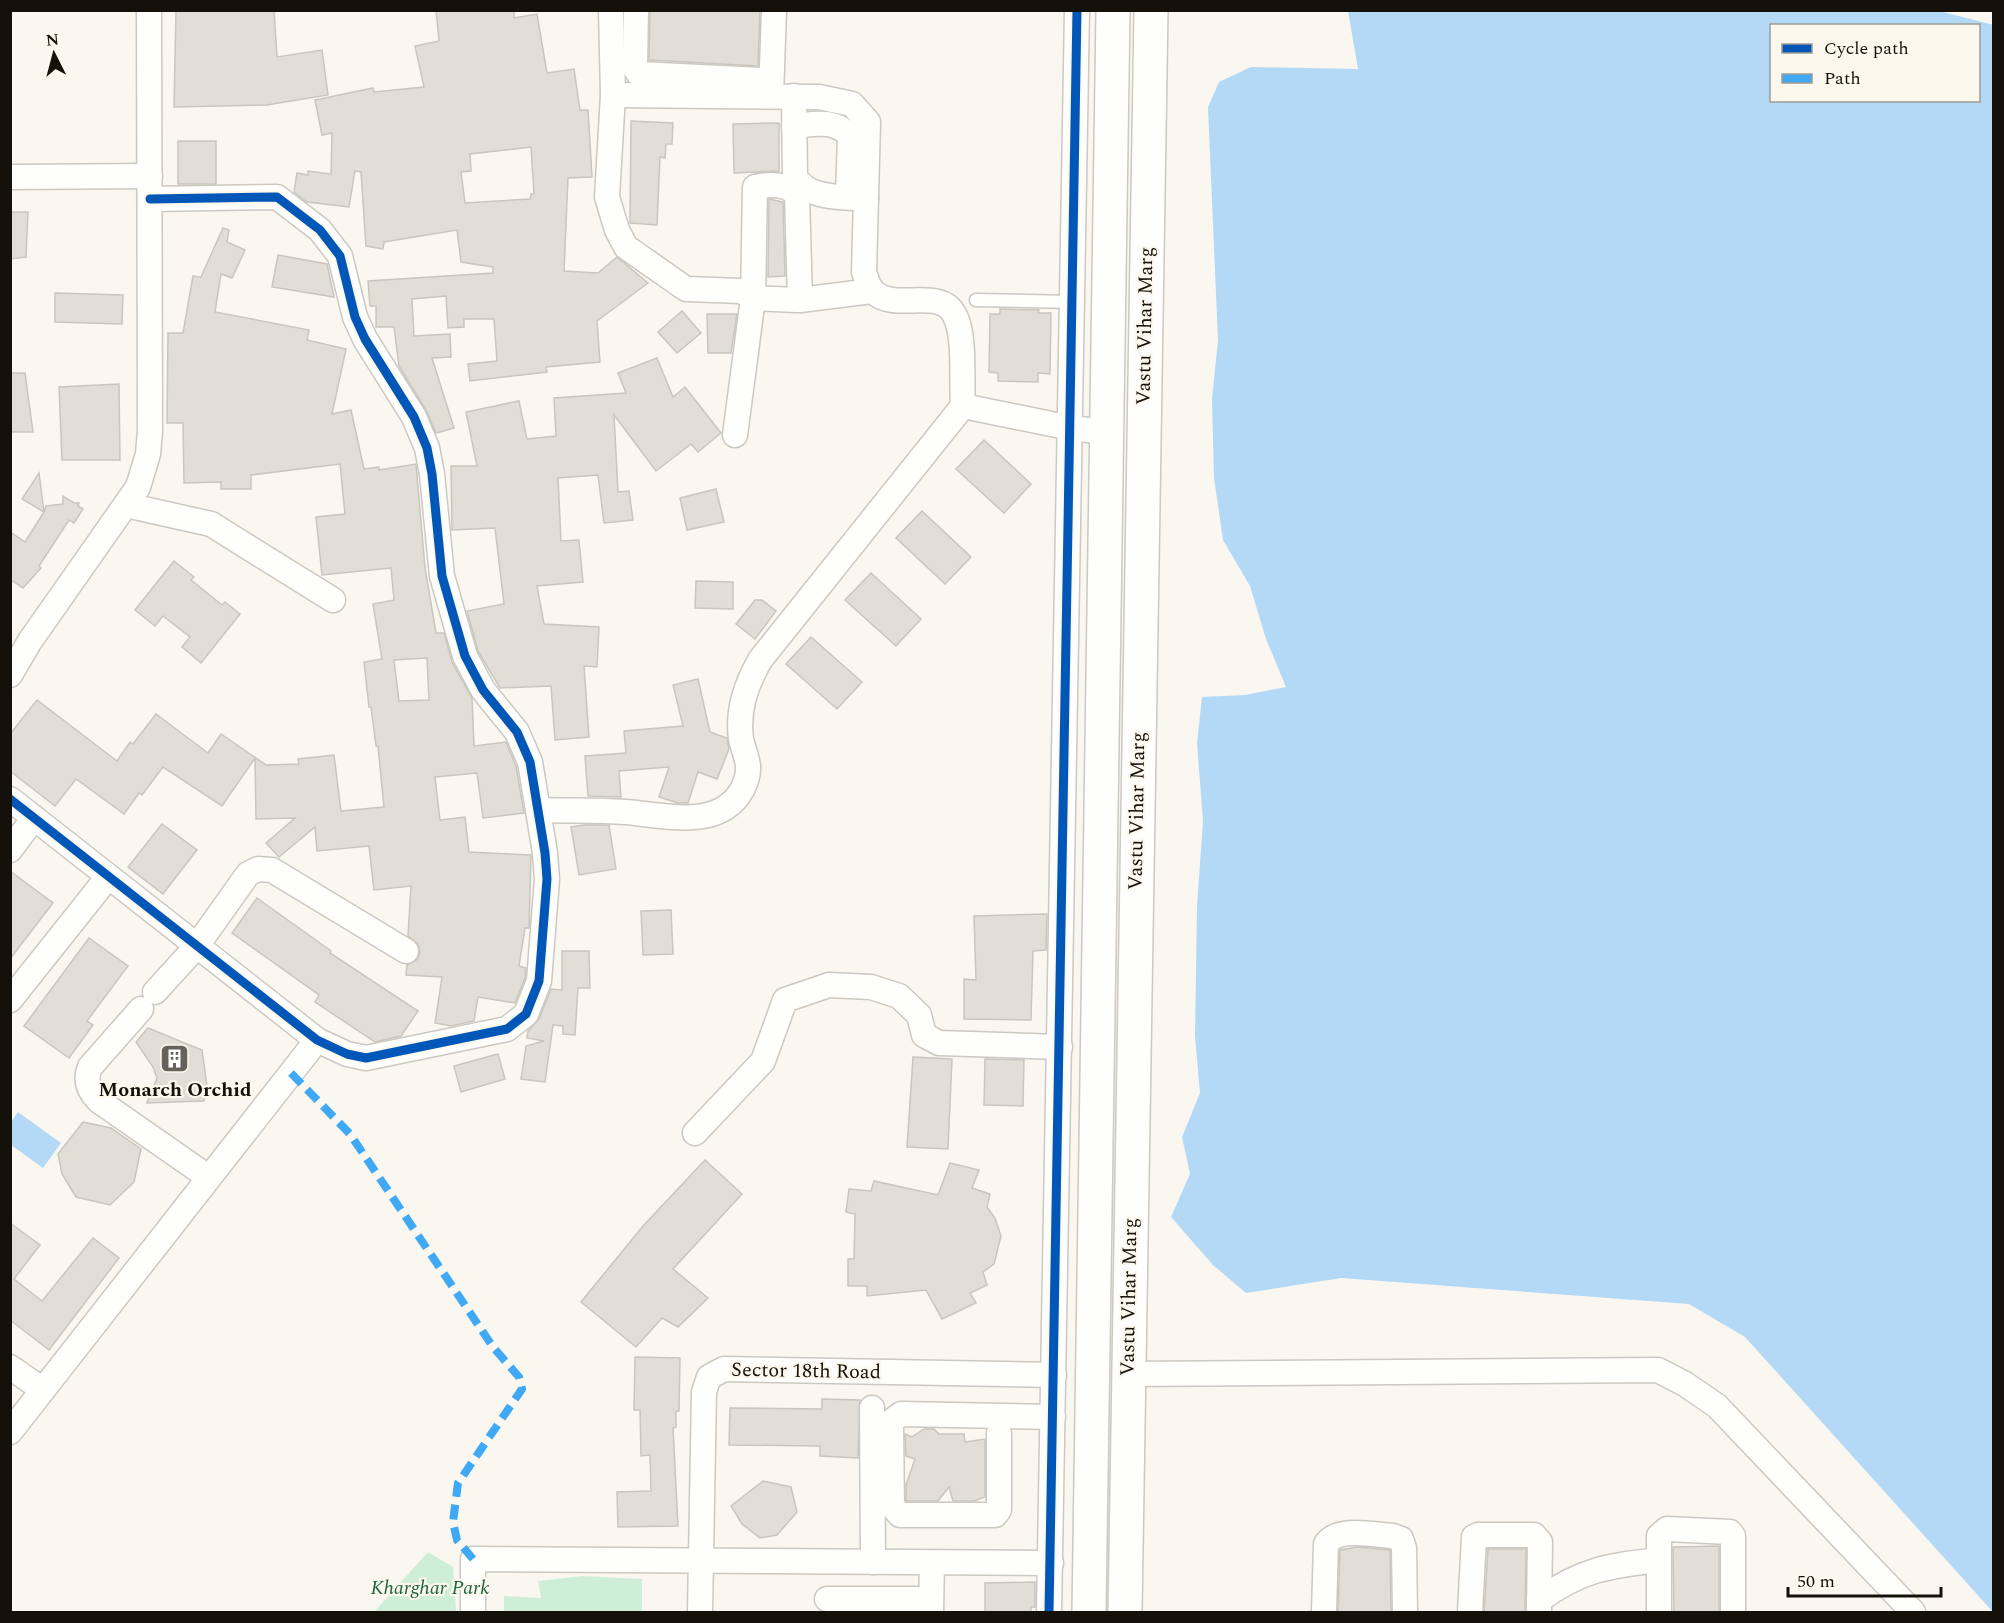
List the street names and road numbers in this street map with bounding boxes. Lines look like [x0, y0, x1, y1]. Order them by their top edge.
street label: Vastu Vihar Marg [1129, 247, 1161, 405]
street label: Vastu Vihar Marg [1121, 732, 1153, 890]
street label: Vastu Vihar Marg [1113, 1218, 1145, 1376]
street label: Sector 18th Road [731, 1355, 881, 1387]

